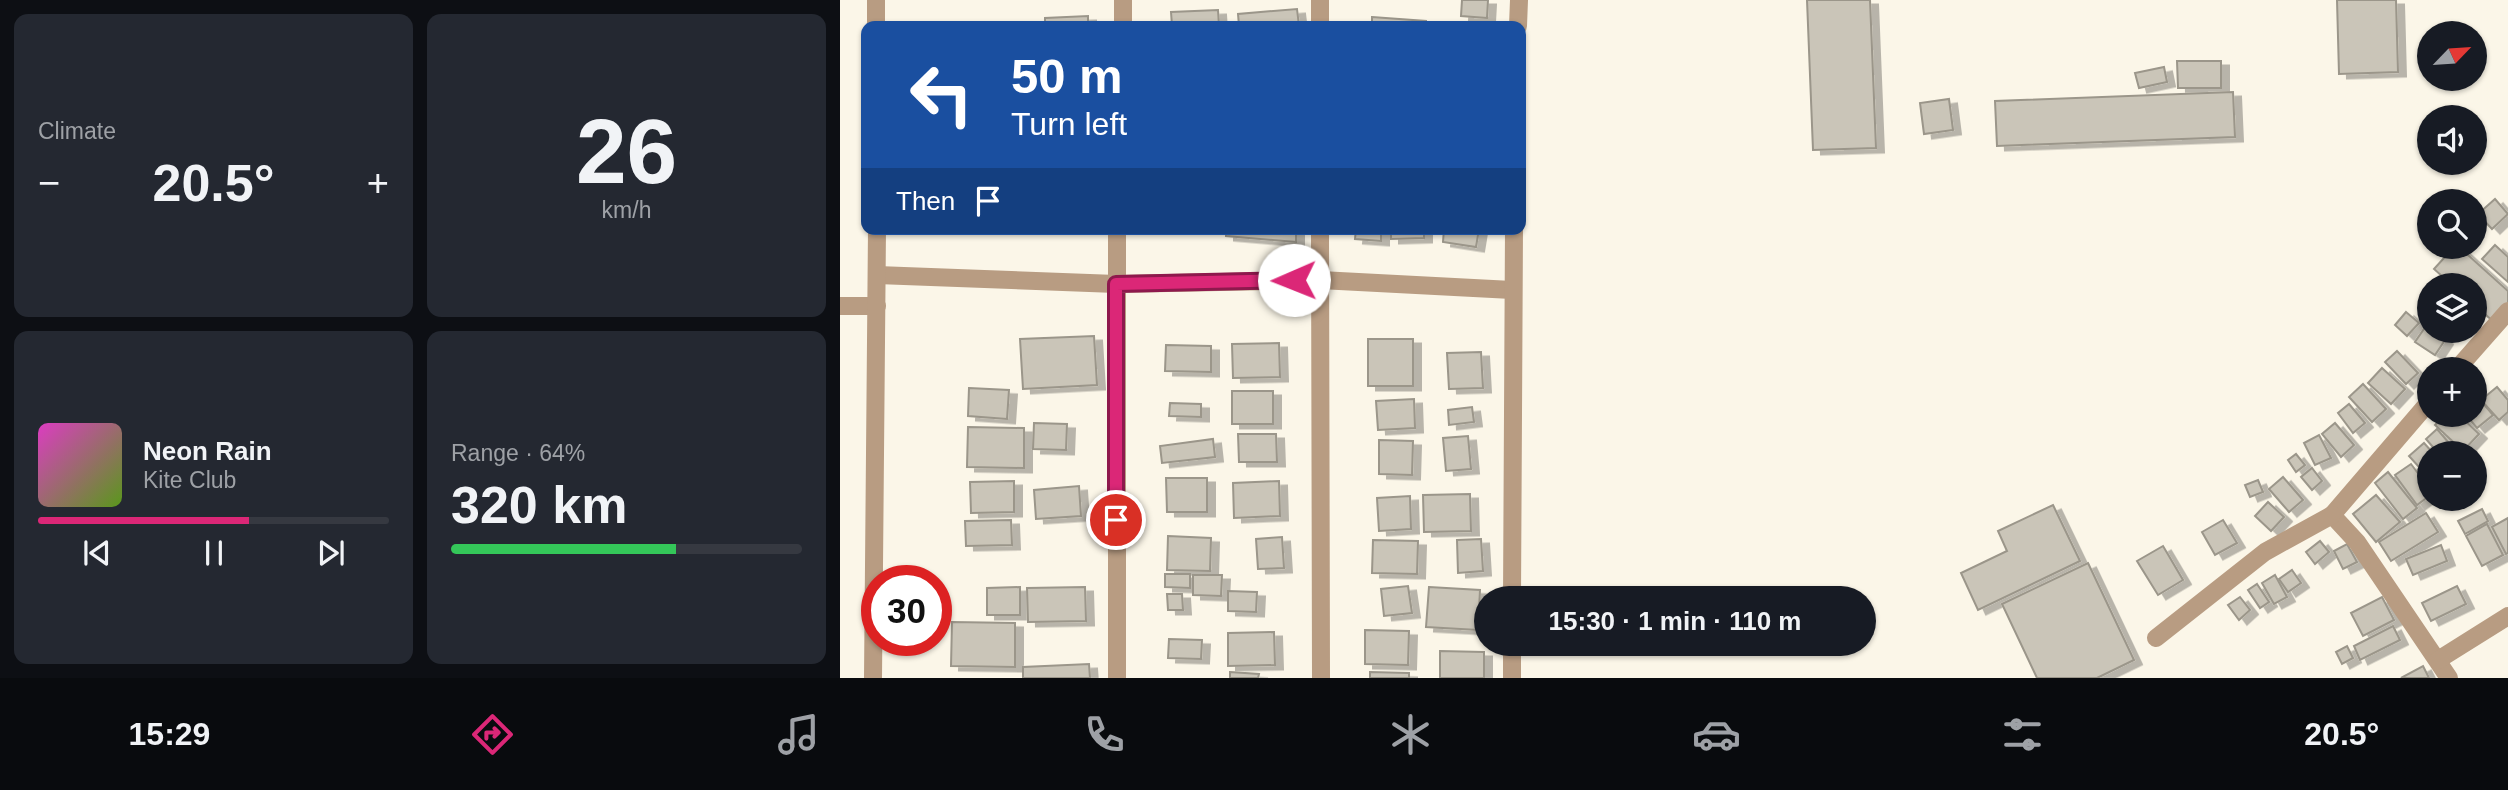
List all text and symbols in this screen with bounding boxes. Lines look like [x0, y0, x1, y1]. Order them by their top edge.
north arrow [2417, 21, 2487, 91]
map controls [2417, 21, 2487, 511]
icon: left [896, 49, 987, 140]
text: 50 m [1011, 49, 1123, 103]
text: 26 [576, 101, 677, 202]
button: sound [2417, 105, 2487, 175]
text: Turn left [1011, 106, 1127, 142]
text: Climate [38, 118, 116, 144]
text: 20.5° [152, 154, 275, 212]
text: − [38, 162, 60, 204]
text: + [367, 162, 389, 204]
icon: arrive [969, 182, 1007, 220]
text: Then [896, 186, 955, 216]
button: search [2417, 189, 2487, 259]
text: km/h [602, 197, 651, 223]
position arrow [1257, 243, 1331, 317]
button: layers [2417, 273, 2487, 343]
button: + [2417, 357, 2487, 427]
text: Neon Rain [143, 436, 272, 466]
text: Range · 64% [451, 440, 585, 466]
button: − [2417, 441, 2487, 511]
text: Kite Club [143, 467, 236, 493]
text: 320 km [451, 476, 627, 534]
pin [1086, 490, 1146, 550]
icon: arrive [1097, 501, 1135, 539]
icon: previous [78, 534, 116, 572]
icon: pause [195, 534, 233, 572]
icon: next [312, 534, 350, 572]
speed limit sign: 30 [861, 565, 952, 656]
text: 15:30 · 1 min · 110 m [1549, 606, 1801, 636]
icon: directions [468, 710, 517, 759]
icon: music [774, 710, 823, 759]
icon: phone [1080, 710, 1129, 759]
icon: climate [1386, 710, 1435, 759]
icon: car [1692, 710, 1741, 759]
icon: filters [1998, 710, 2047, 759]
text: 15:29 [129, 716, 210, 752]
text: 20.5° [2304, 716, 2379, 752]

